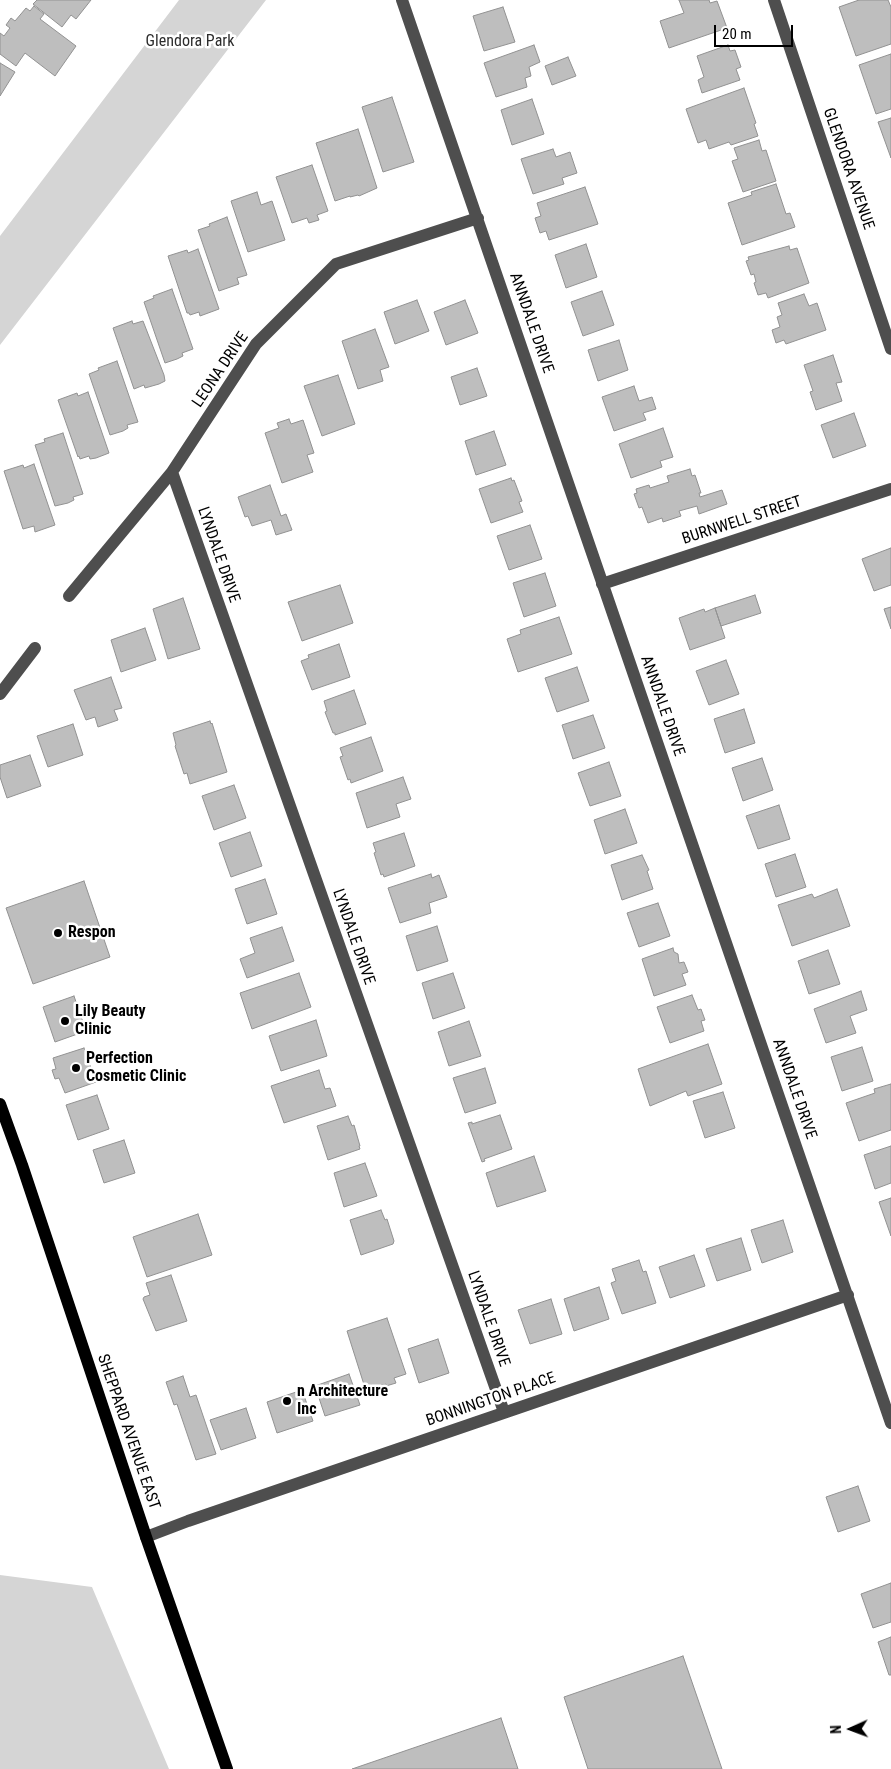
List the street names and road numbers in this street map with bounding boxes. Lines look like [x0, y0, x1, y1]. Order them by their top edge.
street label: GLENDORA AVENUE [818, 106, 878, 232]
street label: ANNDALE DRIVE [505, 270, 557, 376]
street label: LEONA DRIVE [189, 329, 253, 411]
street label: BURNWELL STREET [680, 493, 804, 549]
street label: LYNDALE DRIVE [193, 505, 243, 605]
street label: ANNDALE DRIVE [636, 653, 688, 759]
street label: LYNDALE DRIVE [328, 887, 378, 987]
street label: ANNDALE DRIVE [768, 1036, 820, 1142]
street label: LYNDALE DRIVE [463, 1269, 513, 1369]
street label: SHEPPARD AVENUE EAST [92, 1352, 164, 1512]
street label: BONNINGTON PLACE [424, 1369, 558, 1431]

